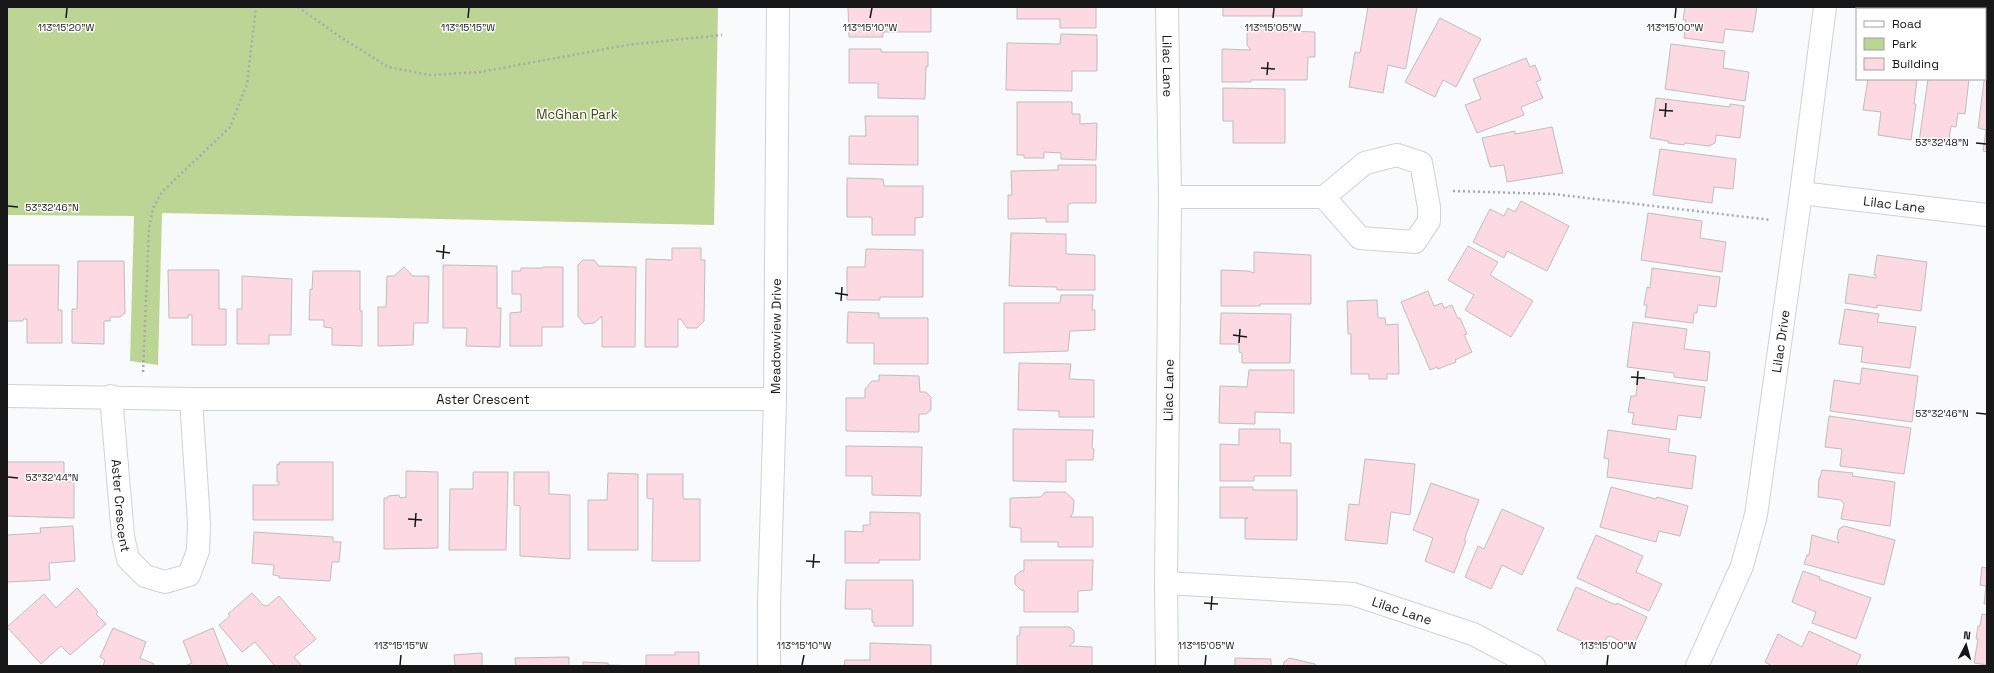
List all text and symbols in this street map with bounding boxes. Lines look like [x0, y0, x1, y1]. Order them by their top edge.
legend [1856, 8, 1986, 80]
text: Road [1892, 16, 1921, 32]
text: 113°15'20"W [38, 21, 94, 34]
text: 113°15'15"W [441, 21, 495, 34]
text: 113°15'10"W [843, 21, 897, 34]
text: 113°15'05"W [1245, 21, 1301, 34]
text: 113°15'00"W [1647, 21, 1704, 34]
street label: Lilac Lane [1158, 35, 1176, 97]
text: Park [1892, 36, 1917, 52]
text: Building [1892, 56, 1939, 72]
park label: McGhan Park [536, 106, 618, 123]
text: 53°32'48"N [1915, 136, 1969, 149]
street label: Lilac Lane [1862, 192, 1926, 217]
text: 53°32'46"N [25, 201, 79, 214]
street label: Meadowview Drive [767, 278, 785, 394]
street label: Lilac Drive [1768, 309, 1794, 374]
street label: Lilac Lane [1159, 359, 1178, 421]
street label: Aster Crescent [436, 391, 530, 408]
text: 53°32'46"N [1915, 407, 1969, 420]
street label: Aster Crescent [107, 458, 134, 554]
text: 53°32'44"N [25, 471, 79, 484]
street label: Lilac Lane [1370, 593, 1434, 629]
north arrow [1946, 625, 1986, 665]
text: N [1963, 628, 1971, 642]
text: 113°15'15"W [374, 639, 428, 652]
text: 113°15'10"W [777, 639, 831, 652]
text: 113°15'05"W [1178, 639, 1234, 652]
text: 113°15'00"W [1580, 639, 1637, 652]

